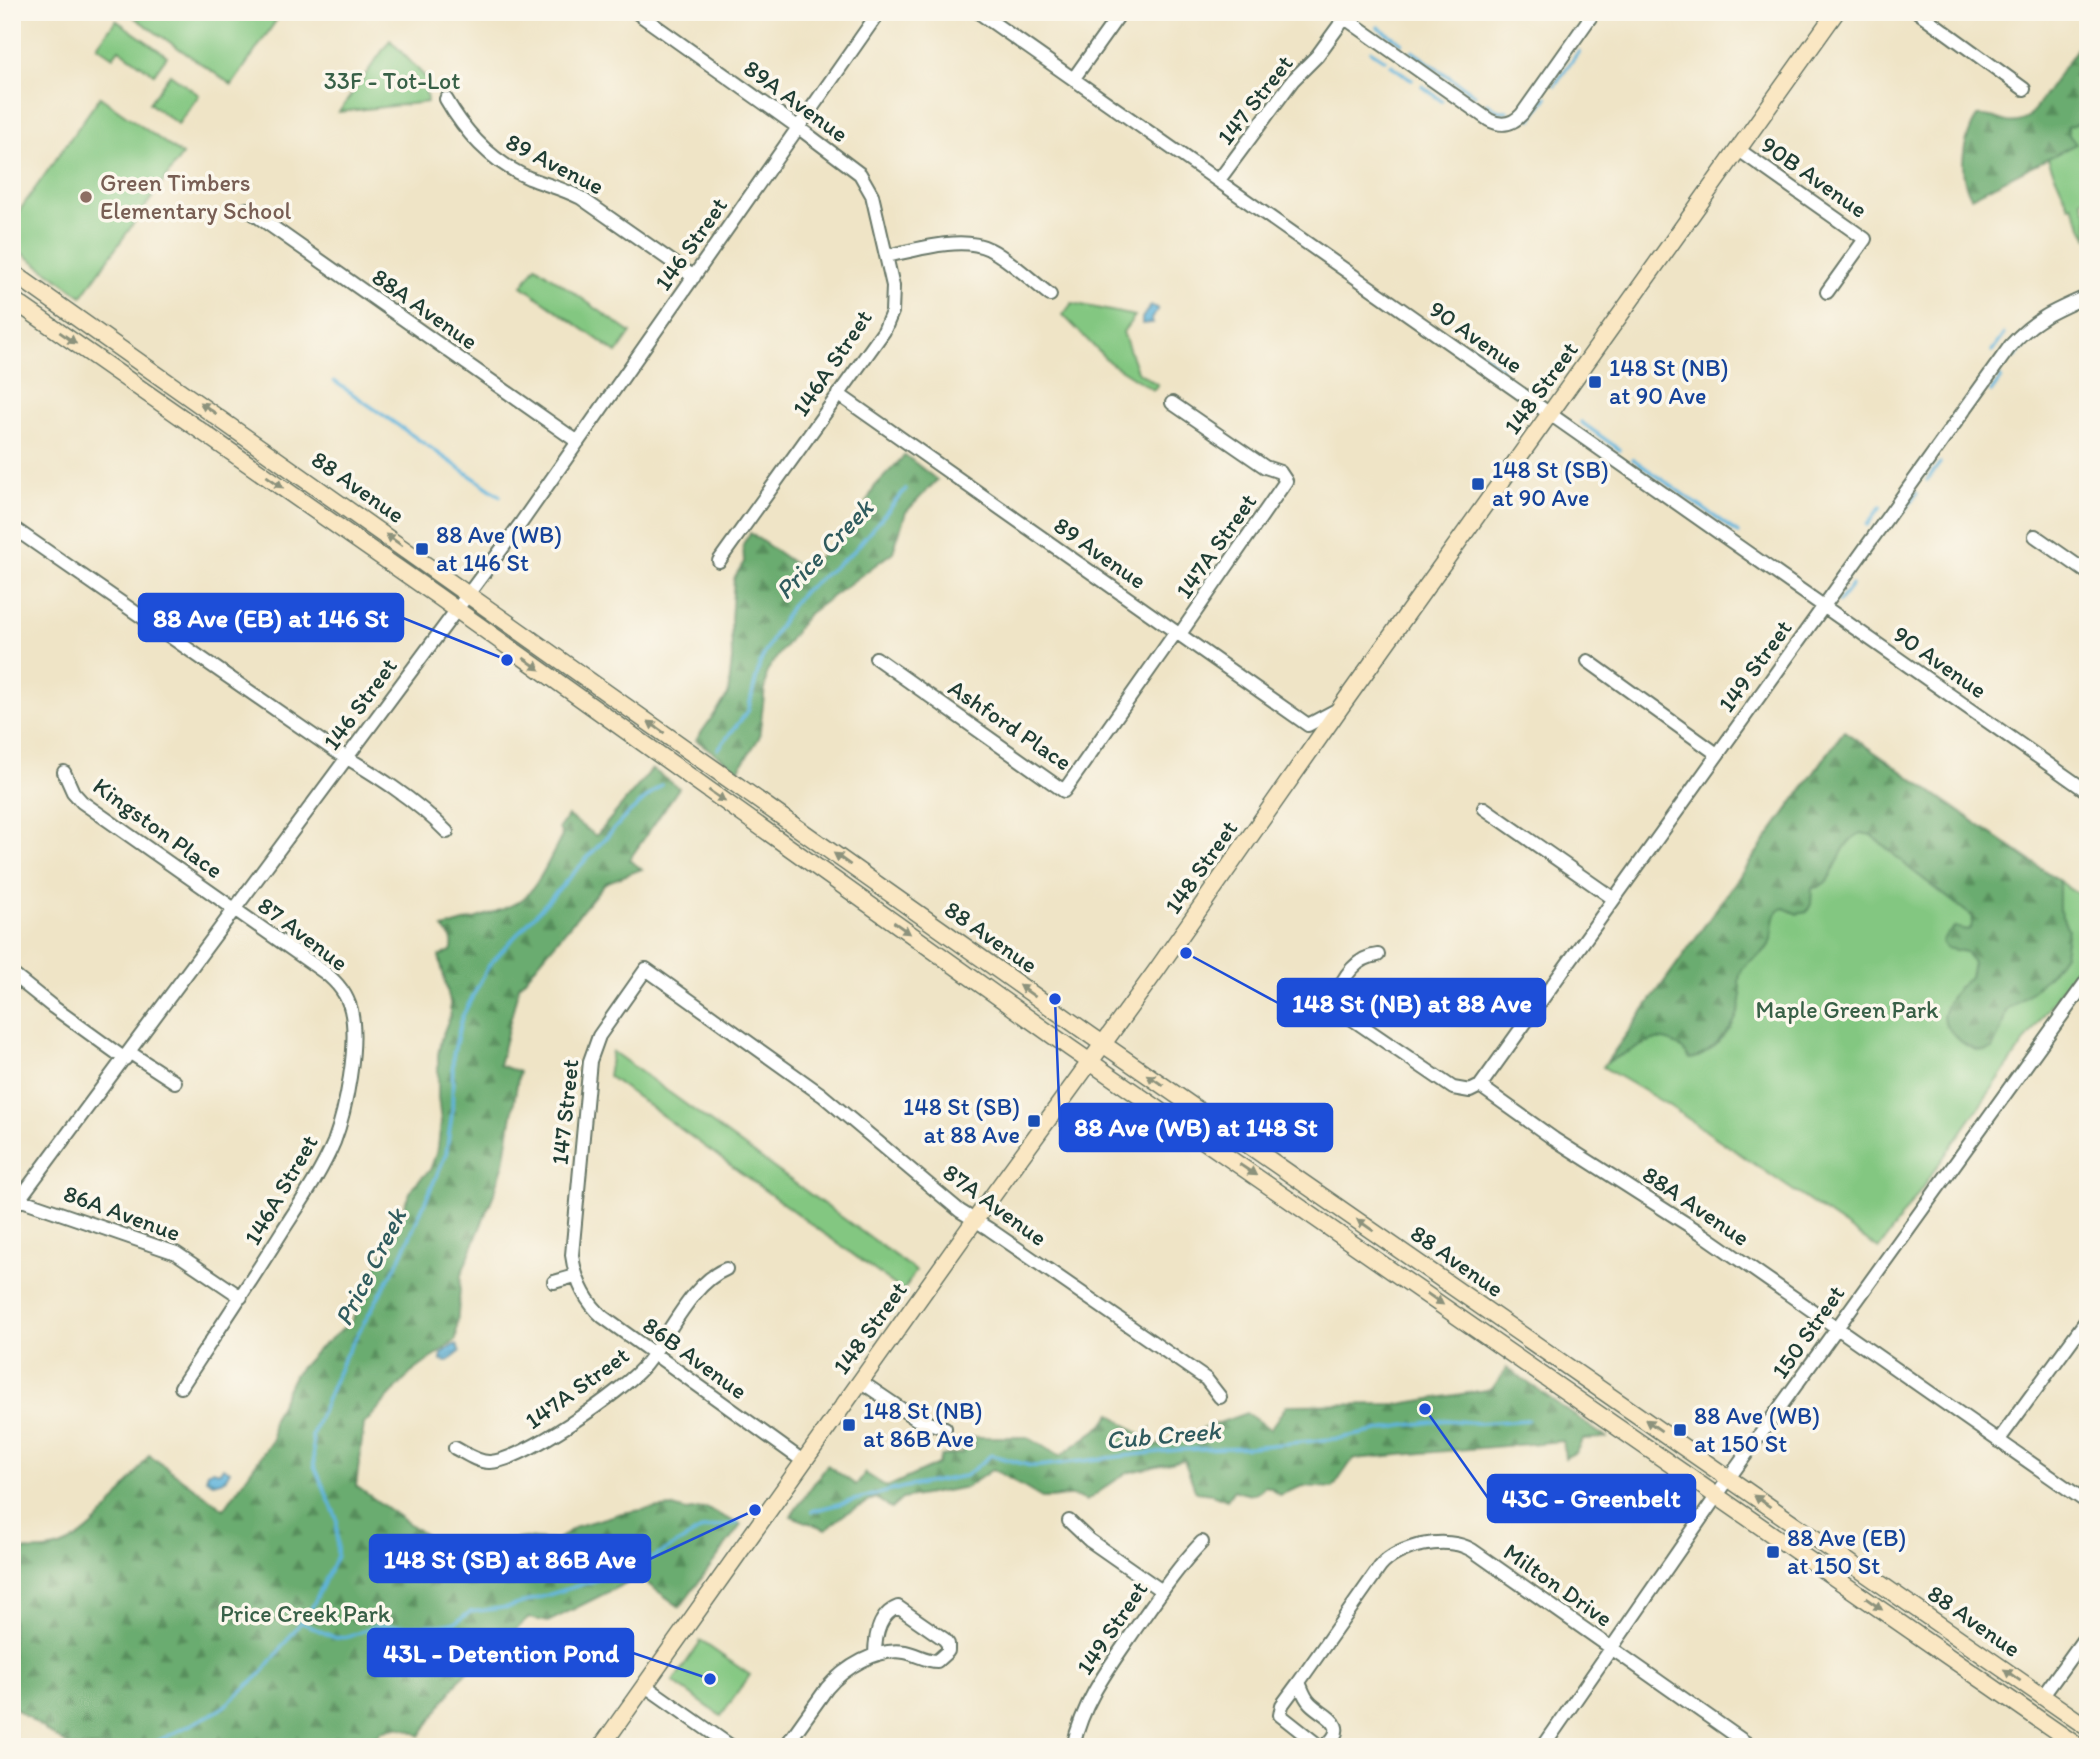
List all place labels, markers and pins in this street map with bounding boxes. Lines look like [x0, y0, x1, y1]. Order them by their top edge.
place label: Green Timbers Elementary School [100, 168, 292, 225]
marker: Green Timbers Elementary School [78, 189, 94, 205]
place label: 148 St (NB) at 90 Ave [1609, 353, 1729, 410]
marker: 148 St (NB) at 90 Ave [1587, 374, 1603, 390]
place label: 148 St (SB) at 90 Ave [1492, 455, 1609, 512]
marker: 148 St (SB) at 90 Ave [1470, 476, 1486, 492]
place label: 88 Ave (WB) at 146 St [436, 520, 562, 577]
marker: 88 Ave (WB) at 146 St [414, 541, 430, 557]
callout: 88 Ave (EB) at 146 St [139, 594, 403, 641]
callout: 148 St (NB) at 88 Ave [1278, 979, 1545, 1026]
place label: 148 St (SB) at 88 Ave [903, 1092, 1020, 1149]
callout: 88 Ave (WB) at 148 St [1060, 1104, 1332, 1151]
marker: 148 St (SB) at 88 Ave [1026, 1113, 1042, 1129]
place label: 148 St (NB) at 86B Ave [863, 1396, 983, 1453]
place label: 88 Ave (WB) at 150 St [1694, 1401, 1820, 1458]
marker: 148 St (NB) at 86B Ave [841, 1417, 857, 1433]
marker: 88 Ave (WB) at 150 St [1672, 1422, 1688, 1438]
callout: 43C - Greenbelt [1488, 1475, 1695, 1522]
place label: 88 Ave (EB) at 150 St [1787, 1523, 1906, 1580]
callout: 148 St (SB) at 86B Ave [370, 1535, 650, 1582]
marker: 88 Ave (EB) at 150 St [1765, 1544, 1781, 1560]
callout: 43L - Detention Pond [368, 1629, 633, 1676]

